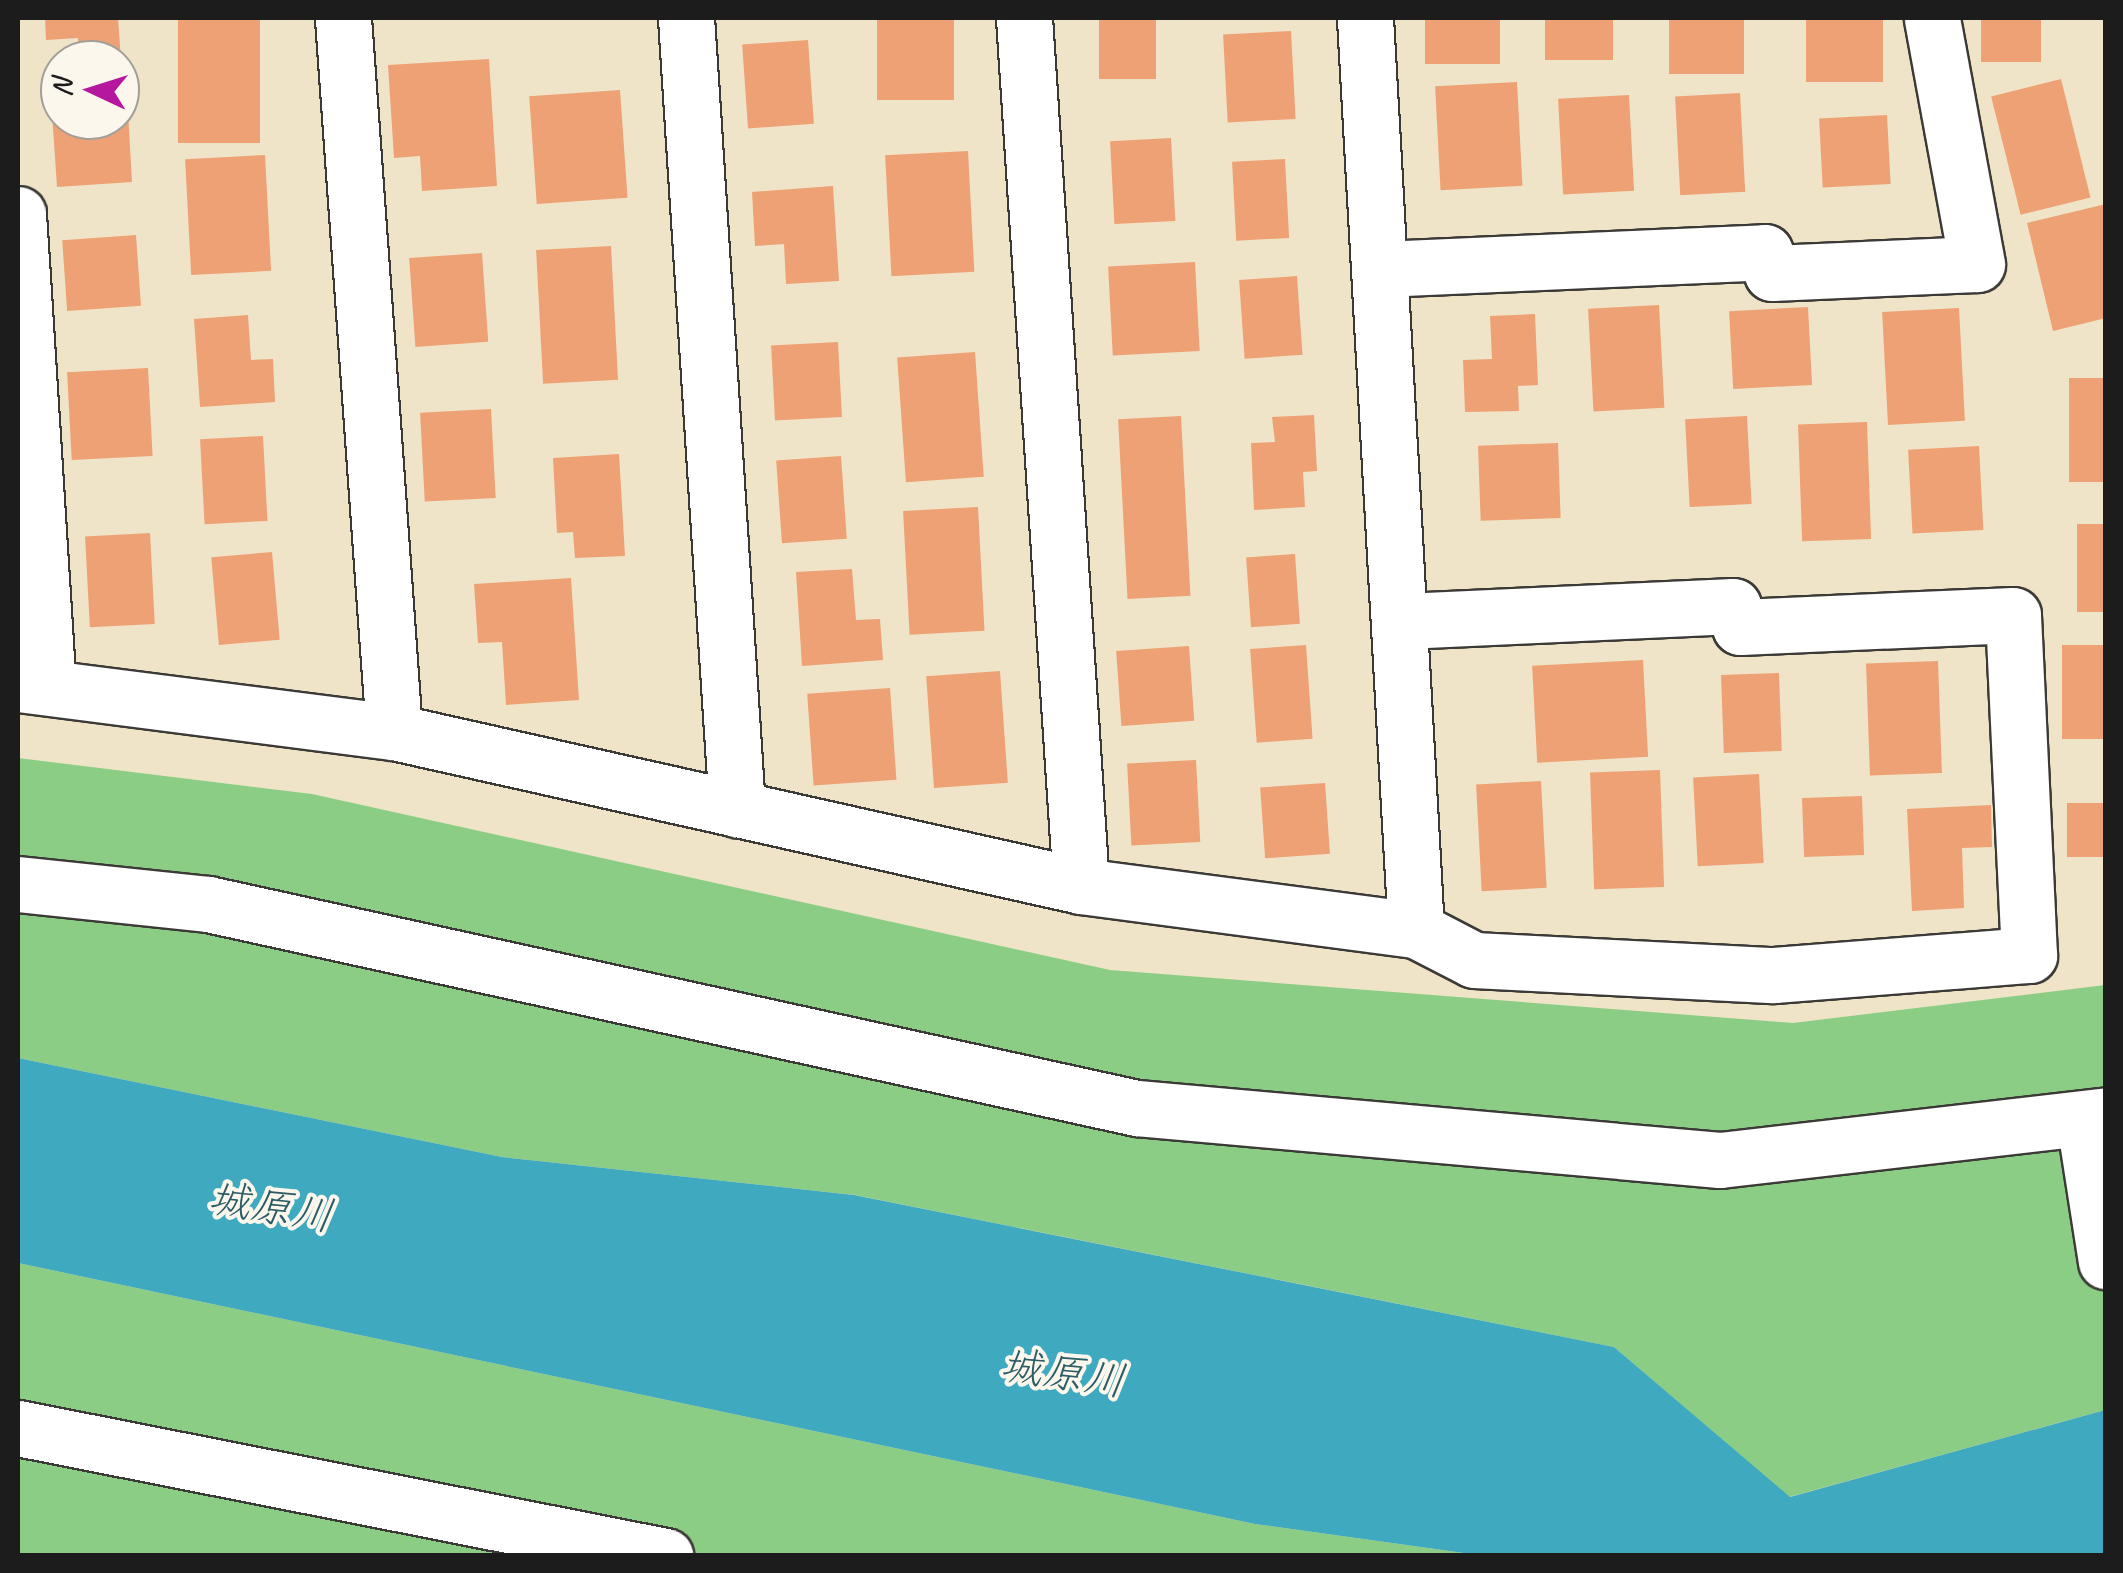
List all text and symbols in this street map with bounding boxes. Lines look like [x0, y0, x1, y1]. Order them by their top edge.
north arrow [40, 40, 140, 140]
text: N [44, 78, 80, 98]
water label: 城原川 [205, 1173, 337, 1243]
water label: 城原川 [997, 1340, 1129, 1408]

